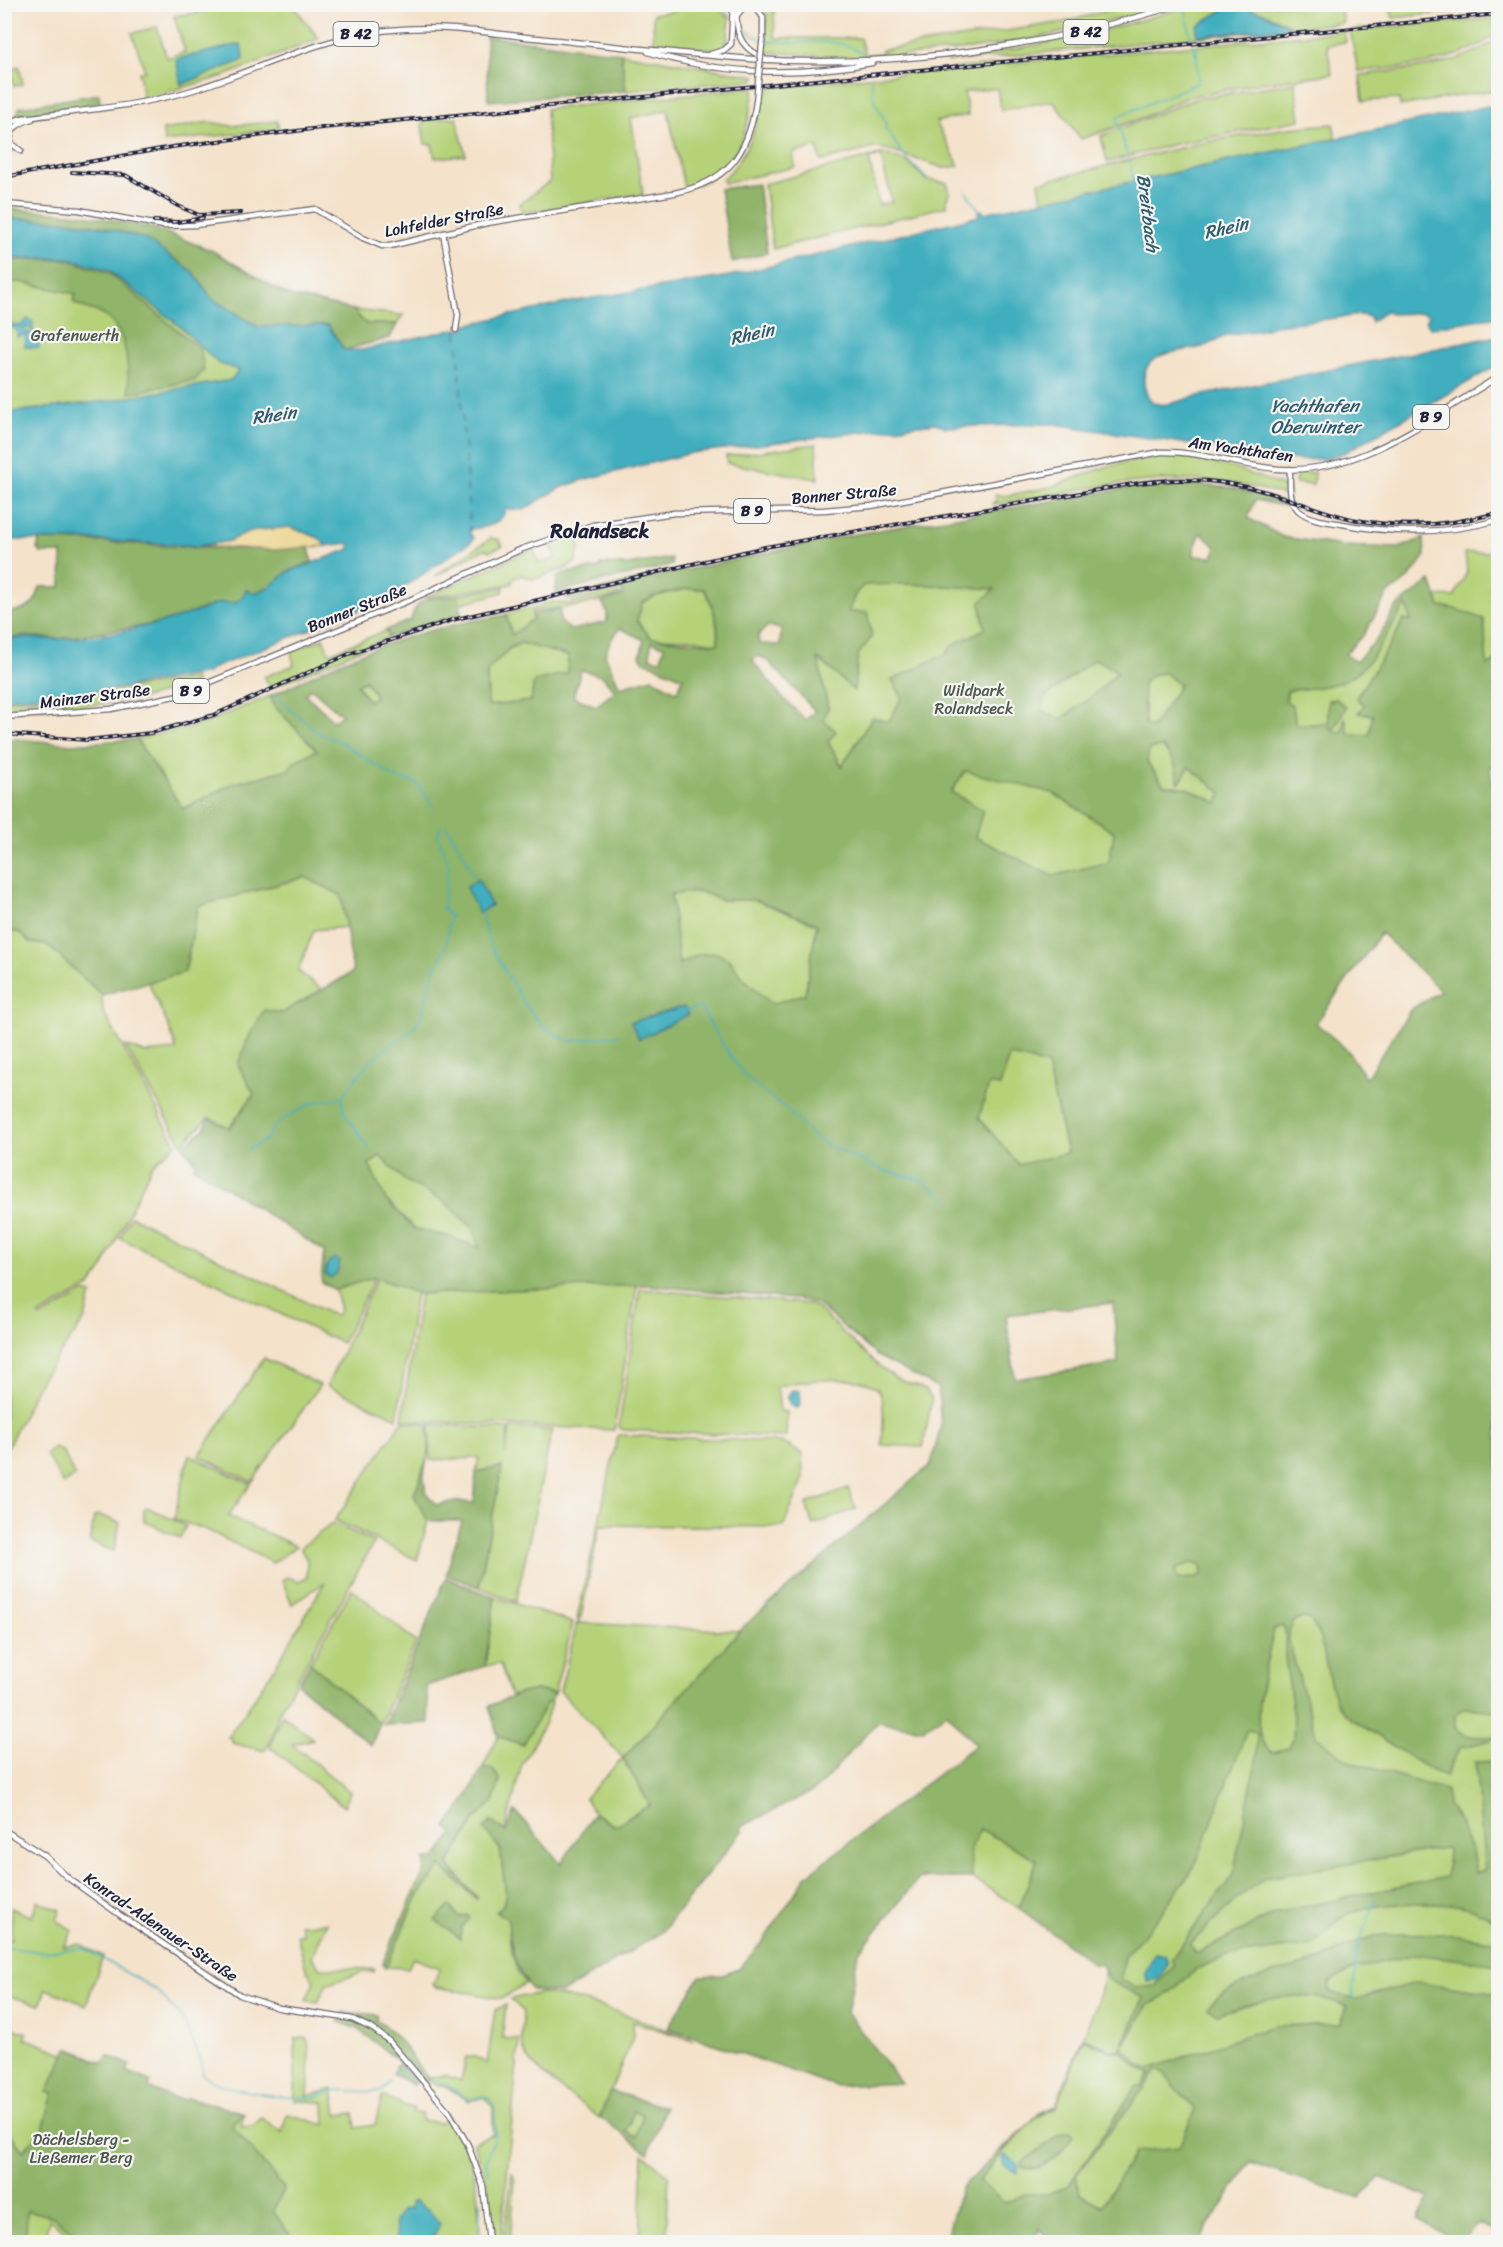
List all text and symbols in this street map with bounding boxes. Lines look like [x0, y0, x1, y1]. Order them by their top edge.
road number: B 42 [1064, 20, 1108, 44]
road number: B 42 [334, 22, 378, 46]
water label: Breitbach [1127, 172, 1169, 255]
street label: Lohfelder Straße [382, 194, 506, 246]
water label: Rhein [1201, 207, 1253, 249]
water label: Rhein [727, 313, 779, 355]
park label: Grafenwerth [31, 321, 119, 350]
water label: Yachthafen Oberwinter [1270, 390, 1363, 443]
water label: Rhein [250, 396, 300, 434]
road number: B 9 [1413, 405, 1449, 429]
street label: Am Yachthafen [1186, 427, 1295, 471]
street label: Bonner Straße [790, 475, 898, 513]
road number: B 9 [734, 499, 770, 523]
district label: Rolandseck [550, 514, 650, 549]
street label: Bonner Straße [303, 575, 411, 641]
street label: Mainzer Straße [38, 675, 152, 717]
park label: Wildpark Rolandseck [934, 676, 1014, 723]
road number: B 9 [173, 679, 209, 703]
street label: Konrad-Adenauer-Straße [78, 1864, 244, 1990]
park label: Dächelsberg - Ließemer Berg [30, 2125, 132, 2172]

